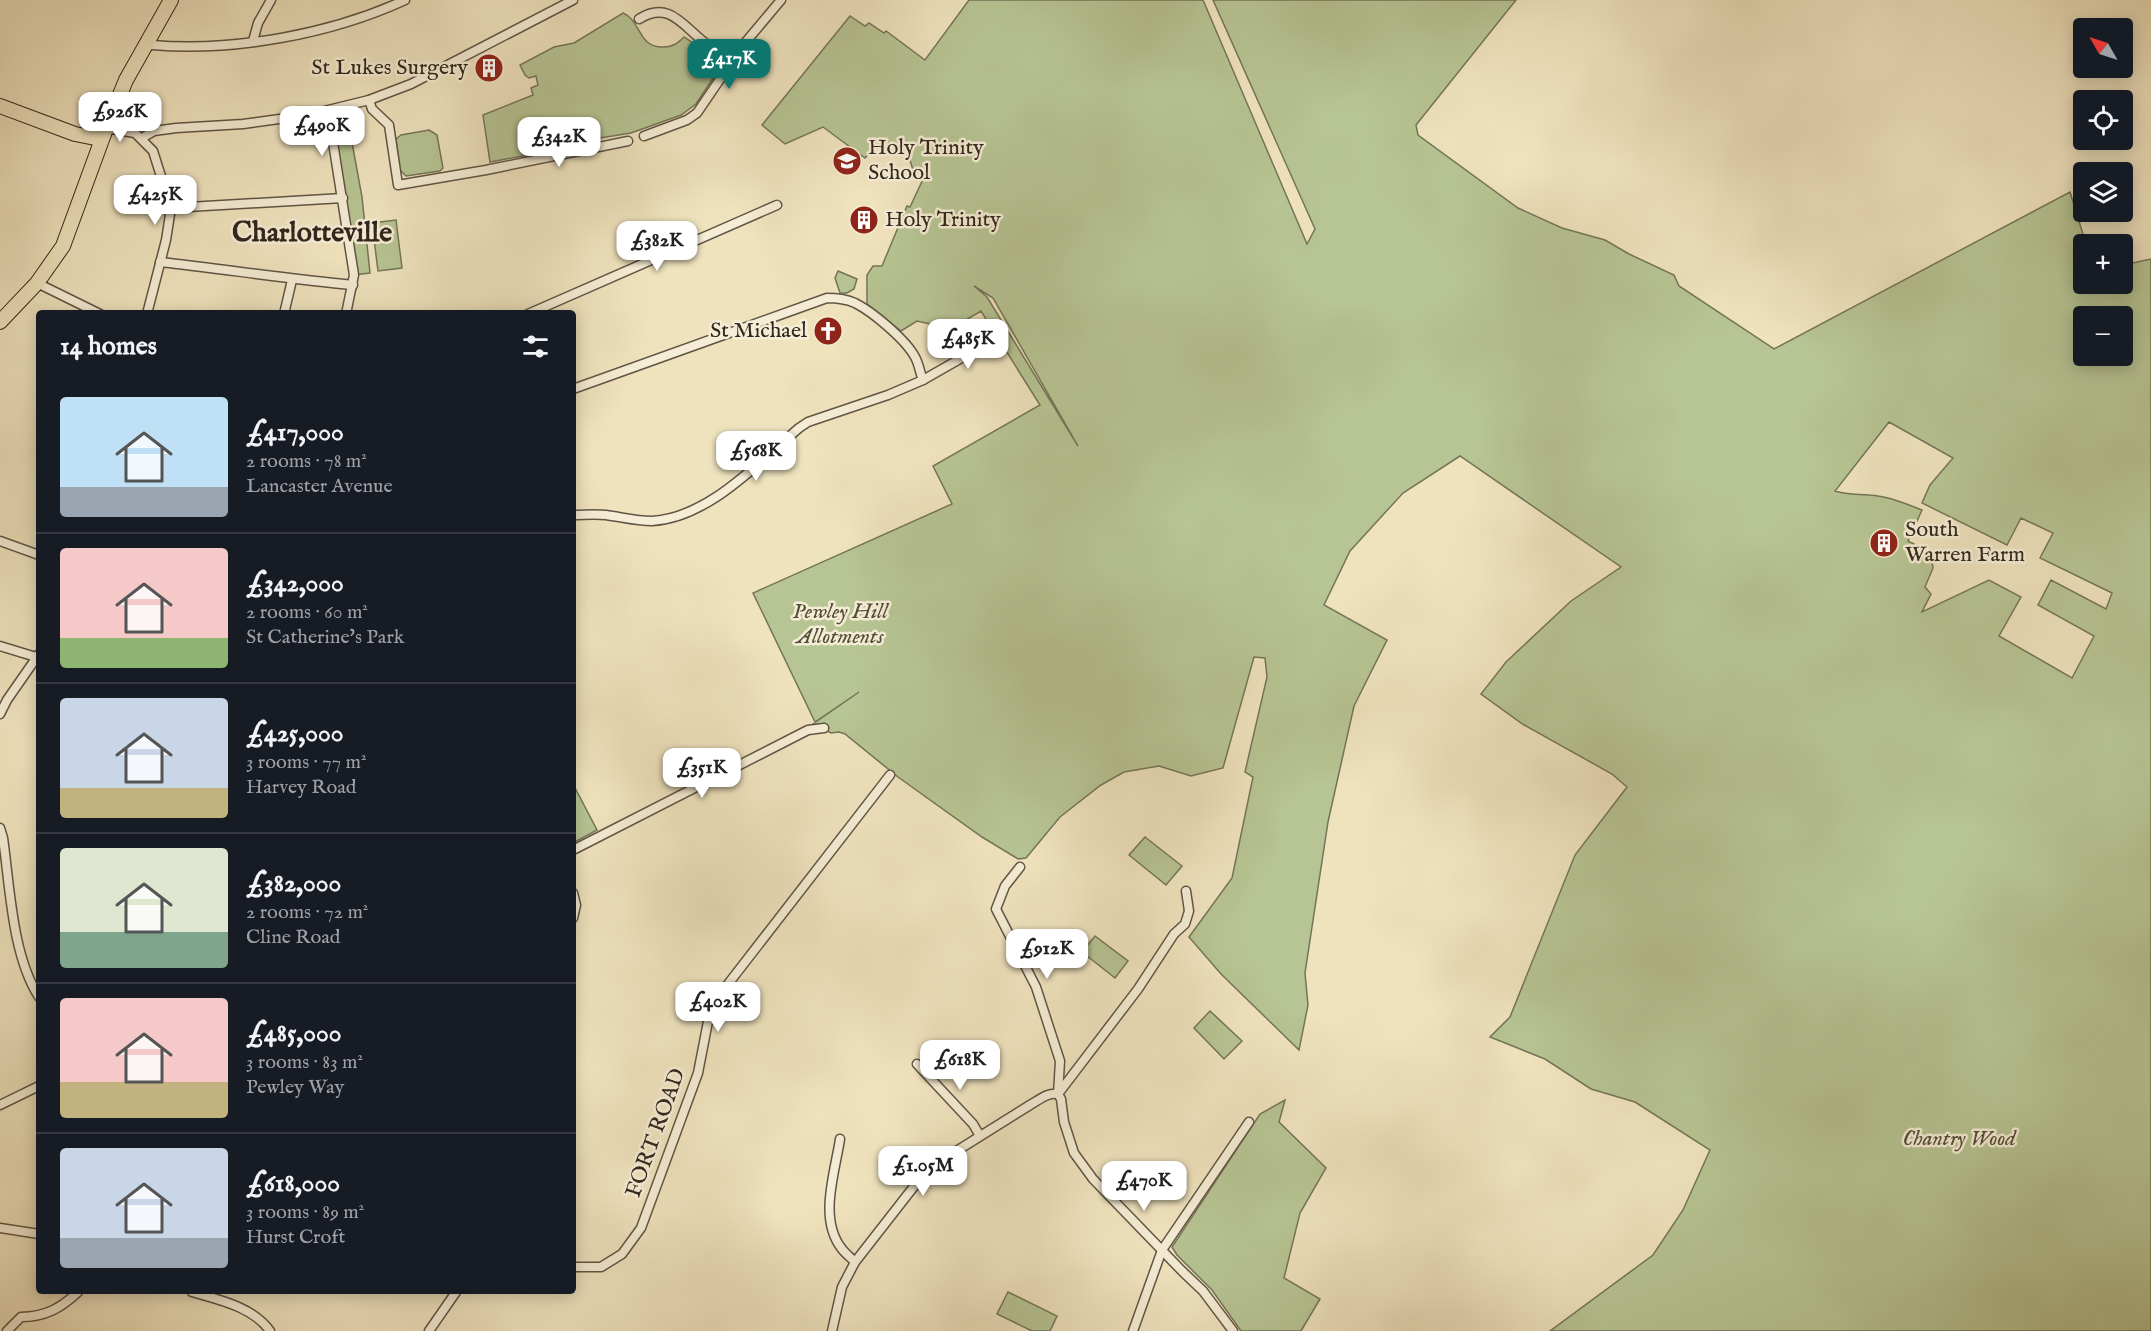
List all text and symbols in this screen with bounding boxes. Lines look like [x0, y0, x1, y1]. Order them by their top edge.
north arrow [2073, 18, 2133, 78]
map controls [2073, 18, 2133, 366]
pin: £417K [687, 39, 771, 90]
text: £417K [702, 46, 756, 71]
building icon: St Lukes Surgery [473, 52, 505, 84]
place label: St Lukes Surgery [311, 54, 468, 82]
button: locate [2073, 90, 2133, 150]
pin: £926K [78, 92, 162, 143]
text: £926K [93, 99, 147, 124]
pin: £490K [280, 106, 364, 157]
text: £490K [294, 113, 350, 138]
pin: £342K [517, 117, 601, 168]
text: £342K [532, 124, 586, 149]
place label: Holy Trinity School [868, 134, 984, 187]
school or university icon: Holy Trinity School [831, 145, 863, 177]
button: layers [2073, 162, 2133, 222]
pin: £425K [113, 175, 197, 226]
text: £425K [128, 182, 182, 207]
building icon: Holy Trinity [848, 204, 880, 236]
place label: Holy Trinity [885, 206, 1001, 234]
district label: Charlotteville [232, 216, 392, 251]
pin: £382K [615, 221, 699, 272]
text: £382K [630, 228, 684, 253]
button: + [2073, 234, 2133, 294]
button: − [2073, 306, 2133, 366]
church icon: St Michael [812, 315, 844, 347]
place label: St Michael [710, 317, 807, 345]
pin: £485K [926, 319, 1010, 370]
text: £485K [941, 326, 995, 351]
text: 14 homes [60, 330, 157, 363]
icon: filters [519, 330, 552, 363]
text: £417,000 [246, 416, 344, 449]
icon: home [108, 421, 180, 493]
pin: £568K [714, 431, 798, 482]
text: £568K [730, 438, 782, 463]
text: 2 rooms · 78 m² [246, 449, 367, 474]
text: Lancaster Avenue [246, 474, 393, 499]
place label: South Warren Farm [1905, 516, 2025, 569]
building icon: South Warren Farm [1868, 527, 1900, 559]
text: £342,000 [246, 567, 344, 600]
icon: home [108, 572, 180, 644]
park label: Pewley Hill Allotments [792, 598, 889, 651]
text: 2 rooms · 60 m² [246, 600, 368, 625]
text: St Catherine's Park [246, 625, 404, 650]
text: £425,000 [246, 717, 344, 750]
icon: home [108, 722, 180, 794]
pin: £351K [660, 748, 744, 799]
text: 3 rooms · 77 m² [246, 750, 366, 775]
text: £351K [677, 755, 727, 780]
text: Harvey Road [246, 775, 357, 800]
text: £382,000 [246, 867, 341, 900]
icon: home [108, 872, 180, 944]
text: 2 rooms · 72 m² [246, 900, 368, 925]
text: Cline Road [246, 925, 341, 950]
pin: £912K [1005, 929, 1089, 980]
text: £912K [1020, 936, 1074, 961]
pin: £402K [676, 982, 760, 1033]
text: £402K [689, 989, 747, 1014]
text: £485,000 [246, 1017, 342, 1050]
icon: home [108, 1022, 180, 1094]
pin: £618K [918, 1040, 1002, 1091]
text: £618K [934, 1047, 986, 1072]
text: 3 rooms · 83 m² [246, 1050, 363, 1075]
street label: FORT ROAD [620, 1064, 692, 1202]
text: Pewley Way [246, 1075, 344, 1100]
park label: Chantry Wood [1902, 1125, 2017, 1153]
pin: £1.05M [874, 1146, 972, 1197]
text: £1.05M [892, 1153, 954, 1178]
pin: £470K [1102, 1161, 1186, 1212]
text: £618,000 [246, 1167, 340, 1200]
text: £470K [1116, 1168, 1172, 1193]
icon: home [108, 1172, 180, 1244]
text: 3 rooms · 89 m² [246, 1200, 364, 1225]
text: Hurst Croft [246, 1225, 345, 1250]

